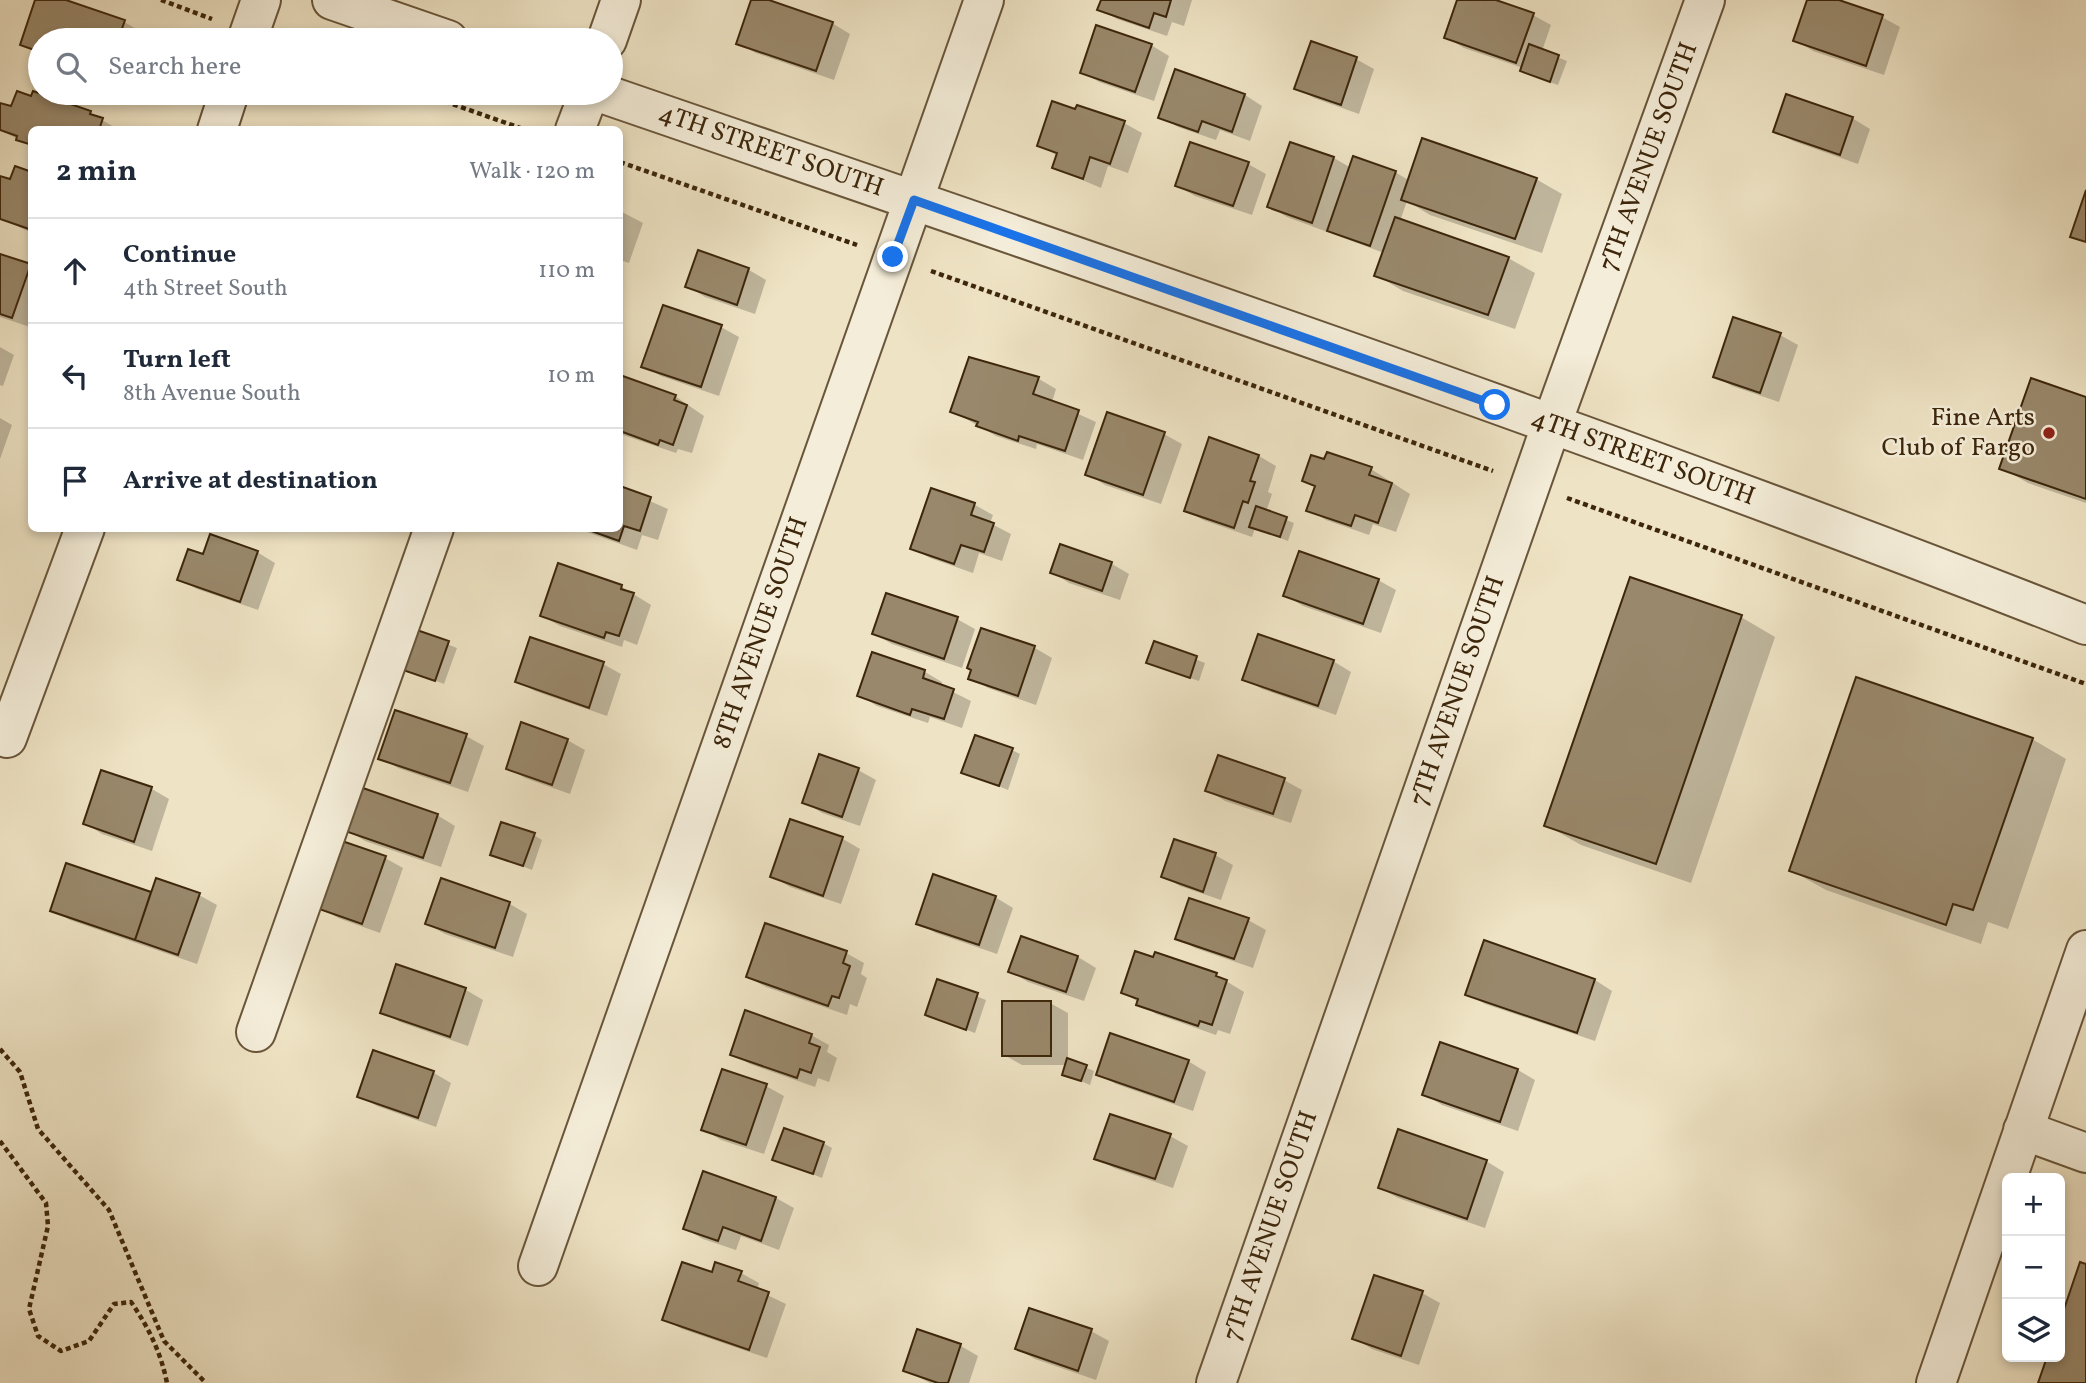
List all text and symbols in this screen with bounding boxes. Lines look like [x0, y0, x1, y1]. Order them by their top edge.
search box [28, 28, 623, 105]
street label: 7TH AVENUE SOUTH [1591, 37, 1707, 277]
icon: search [52, 48, 90, 86]
text: Search here [108, 49, 241, 85]
street label: 4TH STREET SOUTH [654, 96, 888, 206]
text: 2 min [56, 151, 137, 193]
text: Walk · 120 m [469, 156, 595, 188]
text: Continue [123, 237, 236, 273]
route end [877, 241, 908, 272]
icon: ahead [56, 252, 94, 290]
text: 110 m [538, 255, 595, 287]
text: 4th Street South [123, 273, 288, 305]
text: Turn left [123, 342, 231, 378]
icon: left [56, 357, 94, 395]
text: 10 m [547, 360, 595, 392]
text: 8th Avenue South [123, 378, 301, 410]
route start [1479, 389, 1510, 420]
place label: Fine Arts Club of Fargo [1881, 400, 2035, 466]
street label: 4TH STREET SOUTH [1526, 401, 1760, 515]
marker: Fine Arts Club of Fargo [2041, 425, 2057, 441]
icon: arrive [56, 462, 94, 500]
text: Arrive at destination [123, 463, 378, 499]
street label: 8TH AVENUE SOUTH [704, 512, 818, 754]
street label: 7TH AVENUE SOUTH [1402, 571, 1514, 811]
street label: 7TH AVENUE SOUTH [1215, 1106, 1327, 1346]
map controls [2002, 1173, 2065, 1362]
button: + [2002, 1173, 2065, 1236]
button: − [2002, 1236, 2065, 1299]
button: layers [2002, 1299, 2065, 1362]

